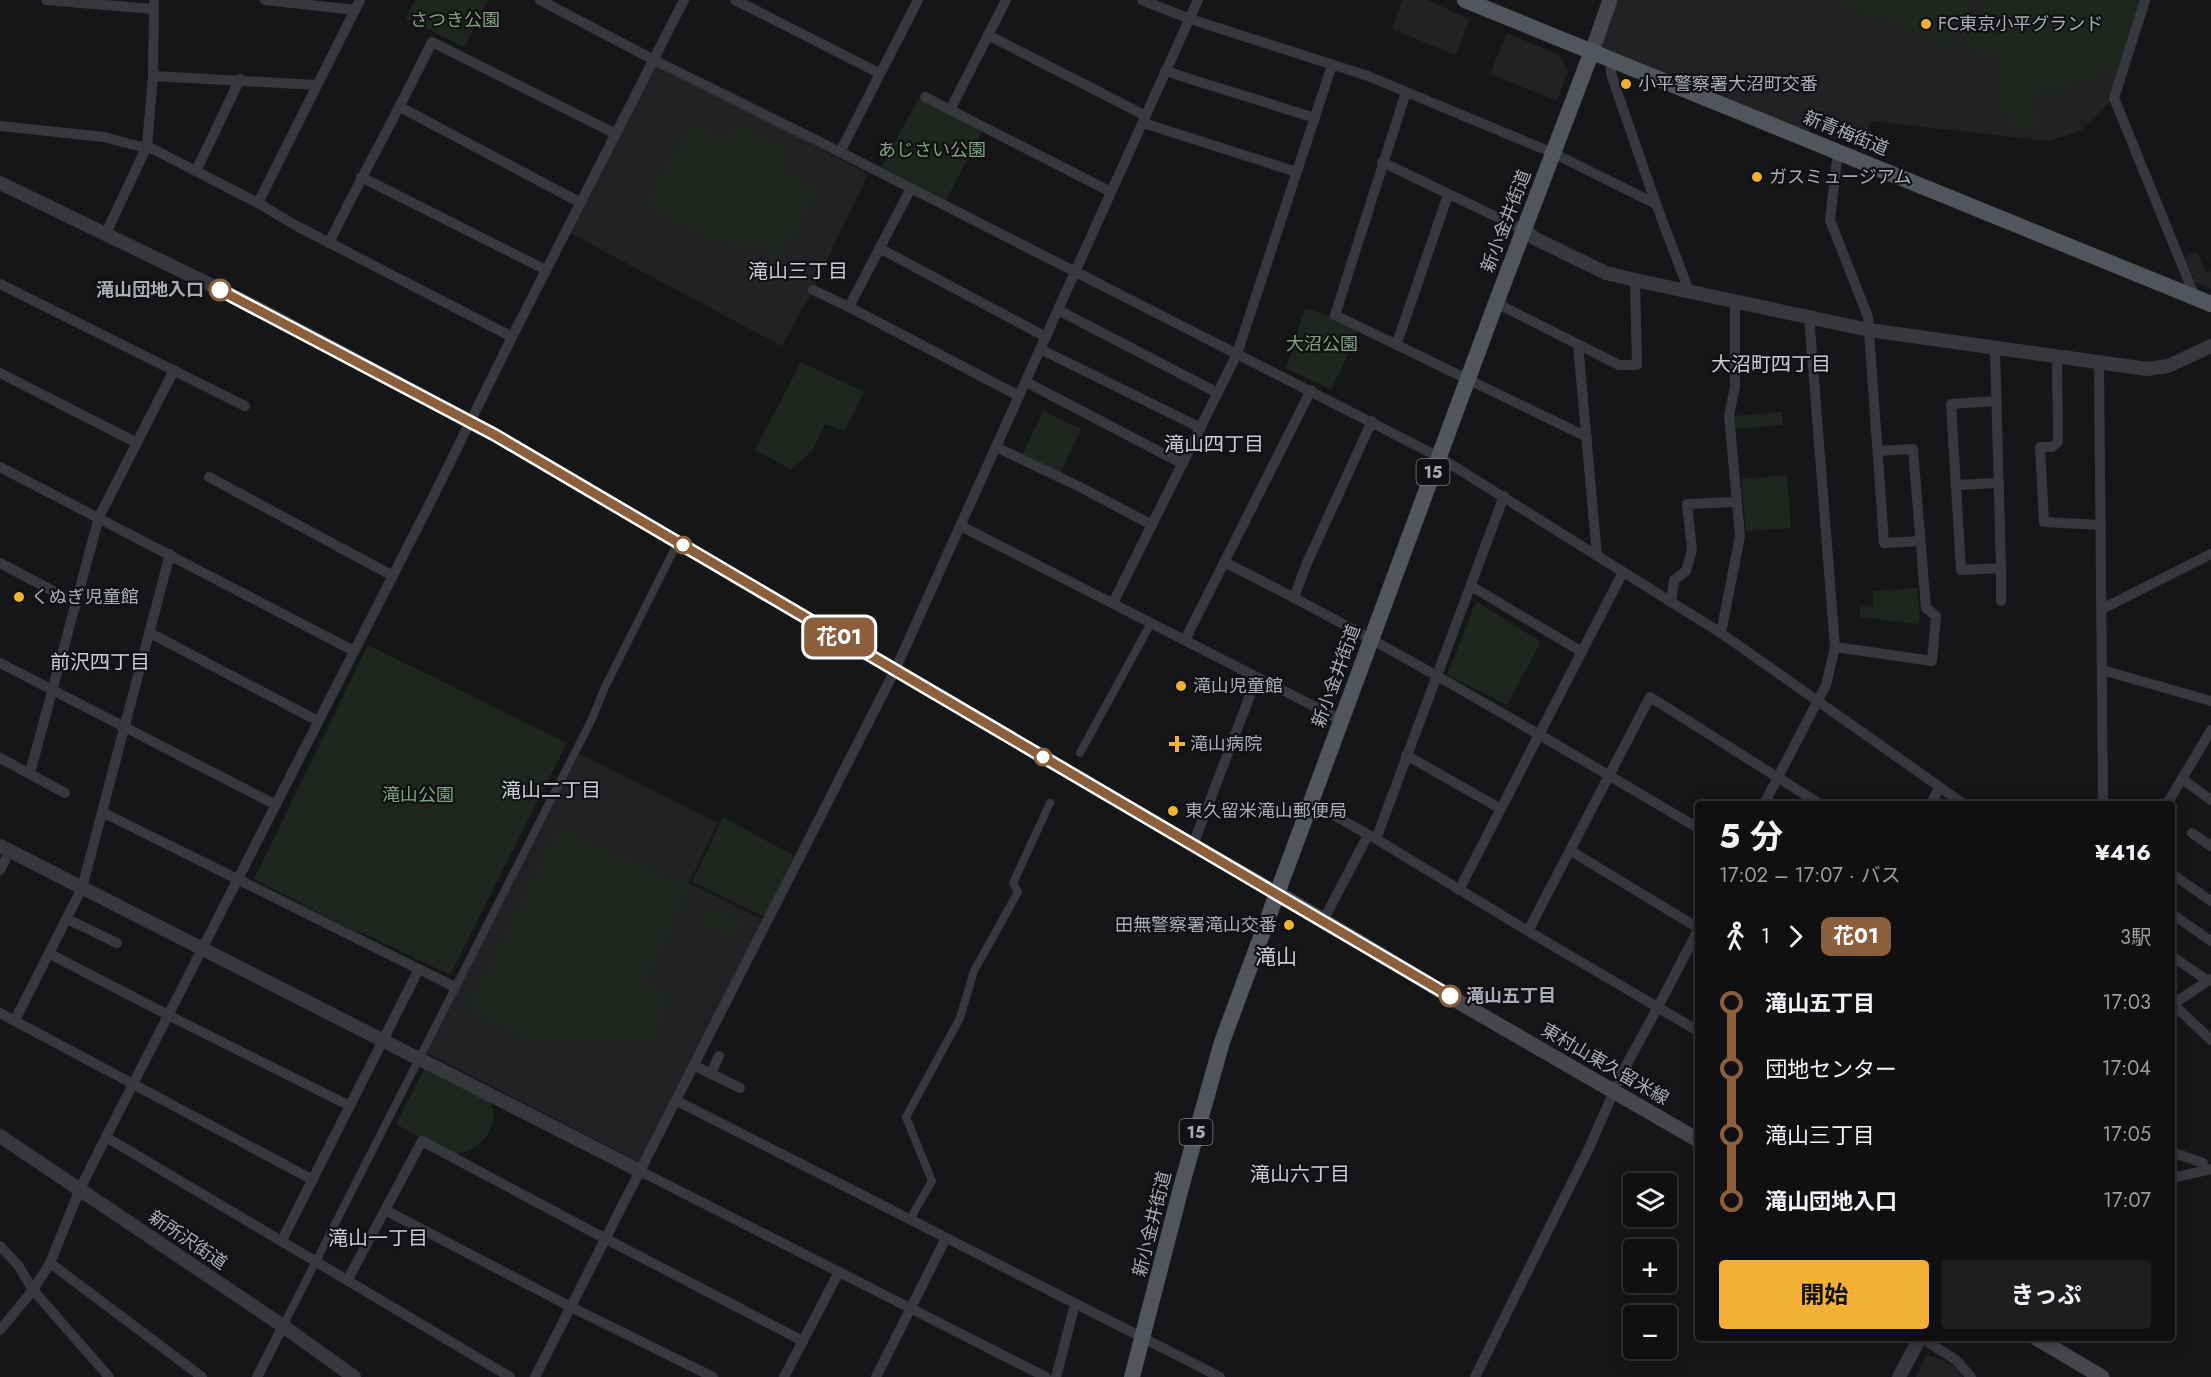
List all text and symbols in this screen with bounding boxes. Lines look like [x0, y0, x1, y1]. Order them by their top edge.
park label: さつき公園 [410, 7, 500, 33]
place label: FC東京小平グランド [1938, 11, 2103, 37]
marker: FC東京小平グランド [1919, 17, 1933, 31]
place label: 小平警察署大沼町交番 [1638, 71, 1818, 97]
marker: 小平警察署大沼町交番 [1619, 77, 1633, 91]
street label: 新青梅街道 [1799, 104, 1893, 162]
park label: あじさい公園 [878, 137, 986, 163]
place label: ガスミュージアム [1769, 164, 1911, 190]
street label: 新小金井街道 [1475, 166, 1537, 276]
marker: ガスミュージアム [1750, 170, 1764, 184]
district label: 滝山三丁目 [748, 257, 848, 286]
place label: 滝山団地入口 [96, 277, 204, 303]
marker: 滝山団地入口 [209, 279, 231, 301]
park label: 大沼公園 [1286, 331, 1358, 357]
district label: 大沼町四丁目 [1711, 350, 1831, 379]
district label: 滝山四丁目 [1164, 430, 1264, 459]
road number: 15 [1416, 459, 1450, 485]
unlabelled marker [674, 536, 692, 554]
place label: くぬぎ児童館 [31, 584, 139, 610]
marker: くぬぎ児童館 [12, 590, 26, 604]
line badge: 花01 [804, 618, 874, 656]
street label: 新小金井街道 [1305, 621, 1367, 731]
text: 花01 [816, 622, 862, 652]
district label: 前沢四丁目 [50, 648, 150, 677]
place label: 滝山児童館 [1193, 673, 1283, 699]
marker: 滝山児童館 [1174, 679, 1188, 693]
place label: 滝山病院 [1190, 731, 1262, 757]
marker: 滝山病院 [1168, 735, 1186, 753]
unlabelled marker [1034, 748, 1052, 766]
district label: 滝山二丁目 [501, 776, 601, 805]
park label: 滝山公園 [382, 782, 454, 808]
place label: 東久留米滝山郵便局 [1185, 798, 1347, 824]
marker: 東久留米滝山郵便局 [1166, 804, 1180, 818]
text: 5 分 [1719, 813, 1783, 860]
text: ¥416 [2095, 836, 2151, 868]
text: 17:02 – 17:07 · バス [1719, 861, 1901, 890]
place label: 田無警察署滝山交番 [1115, 912, 1277, 938]
marker: 田無警察署滝山交番 [1282, 918, 1296, 932]
icon: walk [1719, 920, 1752, 953]
icon: forward [1779, 920, 1812, 953]
text: 花01 [1833, 921, 1879, 951]
text: 1 [1761, 922, 1770, 951]
text: 3駅 [2120, 923, 2151, 952]
district label: 滝山 [1255, 942, 1297, 972]
place label: 滝山五丁目 [1466, 983, 1556, 1009]
marker: 滝山五丁目 [1439, 985, 1461, 1007]
text: 滝山五丁目 [1765, 987, 1875, 1019]
text: 17:03 [2103, 988, 2151, 1017]
street label: 東村山東久留米線 [1536, 1017, 1674, 1111]
text: 団地センター [1765, 1053, 1897, 1085]
text: 17:04 [2102, 1054, 2151, 1083]
road number: 15 [1180, 1119, 1212, 1145]
text: 滝山三丁目 [1765, 1119, 1875, 1151]
text: 17:05 [2102, 1120, 2151, 1149]
district label: 滝山六丁目 [1250, 1160, 1350, 1189]
street label: 新小金井街道 [1126, 1168, 1178, 1280]
map controls [1623, 1173, 1677, 1359]
button: layers [1623, 1173, 1677, 1227]
text: 滝山団地入口 [1765, 1185, 1897, 1217]
text: 17:07 [2103, 1186, 2151, 1215]
street label: 新所沢街道 [143, 1204, 233, 1276]
district label: 滝山一丁目 [328, 1224, 428, 1253]
button: + [1623, 1239, 1677, 1293]
button: 開始 [1719, 1260, 1929, 1329]
button: きっぷ [1941, 1260, 2151, 1329]
button: − [1623, 1305, 1677, 1359]

